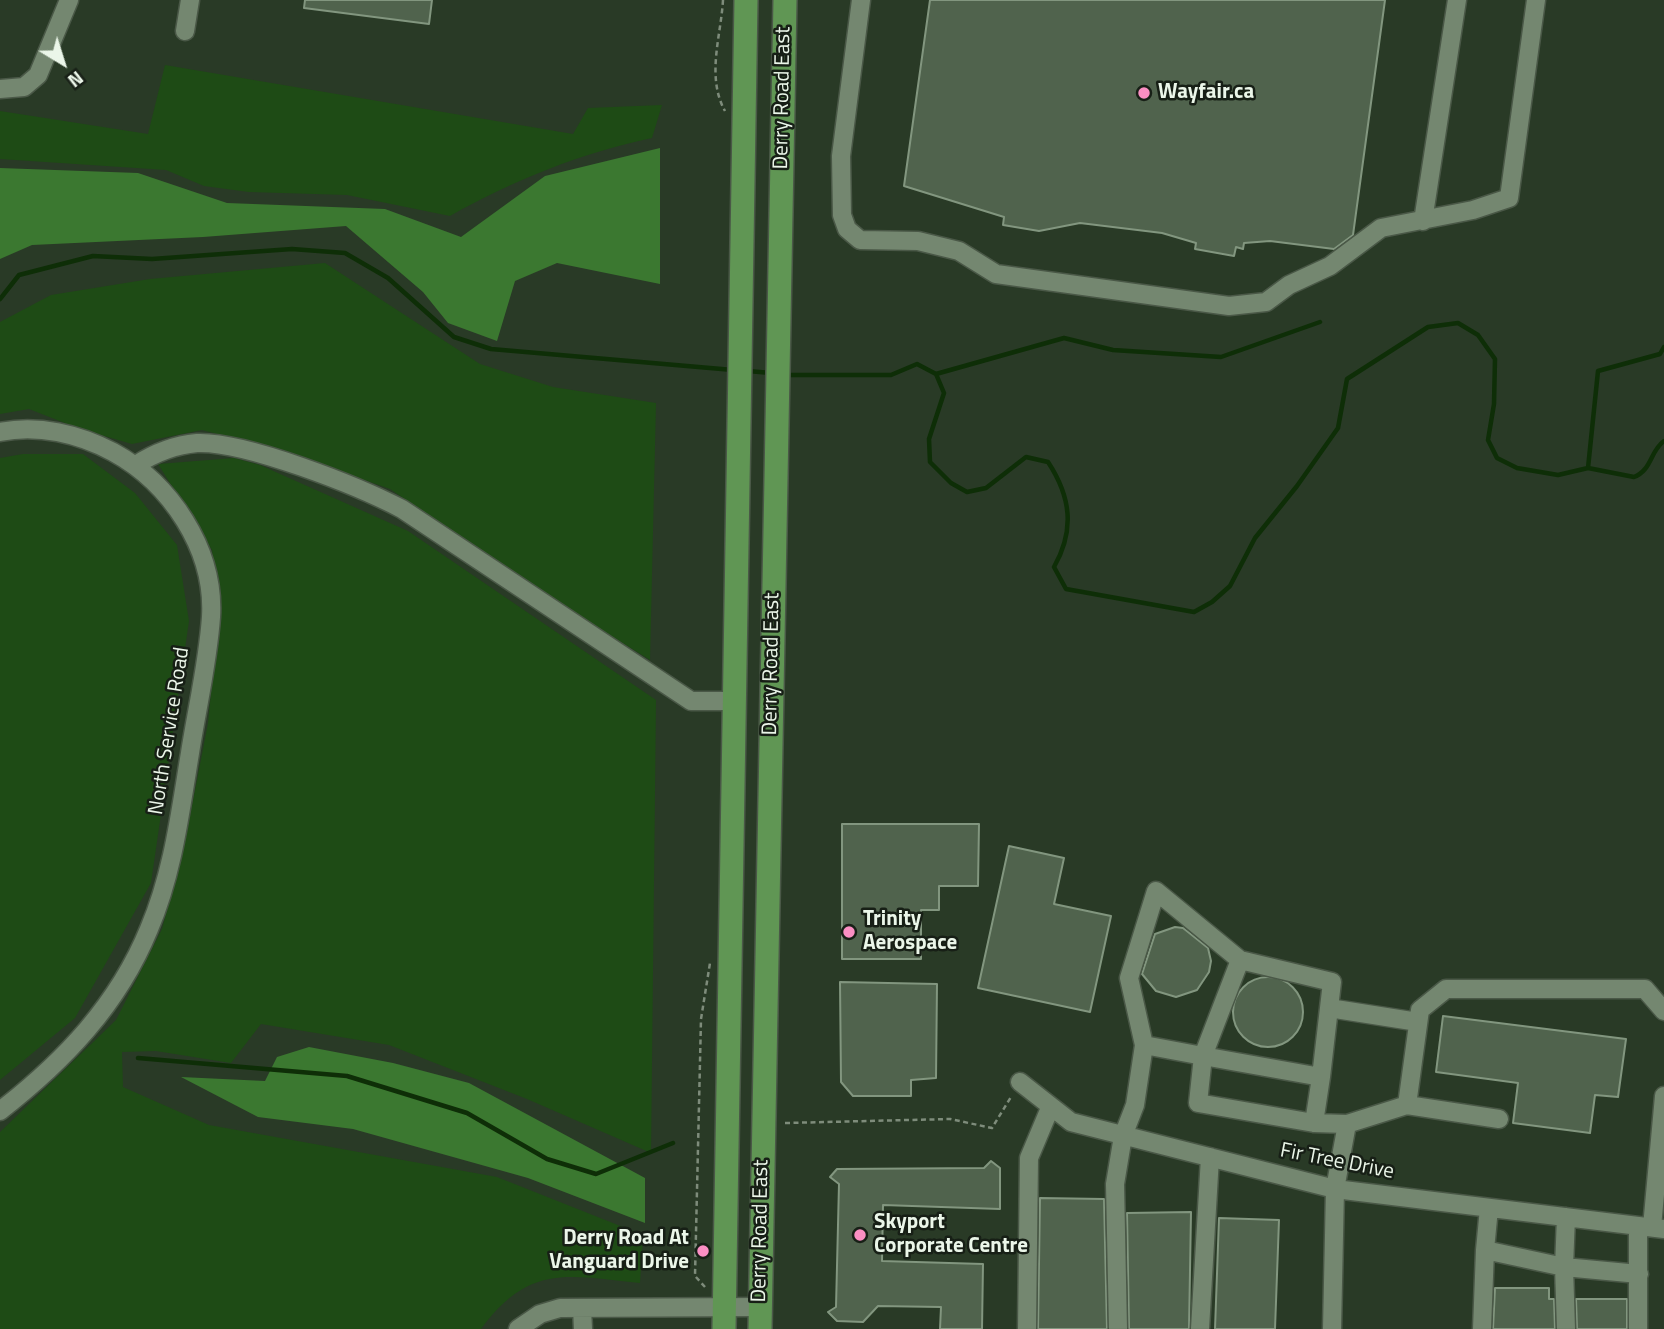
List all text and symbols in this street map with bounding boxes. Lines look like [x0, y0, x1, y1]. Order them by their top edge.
street label: Derry Road East [769, 26, 797, 170]
north arrow [28, 28, 98, 98]
text: N [62, 64, 90, 95]
place label: Wayfair.ca [1158, 80, 1254, 106]
marker: Wayfair.ca [1136, 85, 1152, 101]
street label: Derry Road East [758, 592, 786, 736]
street label: North Service Road [144, 645, 196, 817]
place label: Trinity Aerospace [863, 907, 957, 957]
marker: Trinity Aerospace [841, 924, 857, 940]
street label: Fir Tree Drive [1278, 1139, 1396, 1185]
street label: Derry Road East [747, 1159, 775, 1303]
place label: Skyport Corporate Centre [874, 1210, 1028, 1260]
place label: Derry Road At Vanguard Drive [549, 1226, 689, 1276]
marker: Skyport Corporate Centre [852, 1227, 868, 1243]
marker: Derry Road At Vanguard Drive [695, 1243, 711, 1259]

